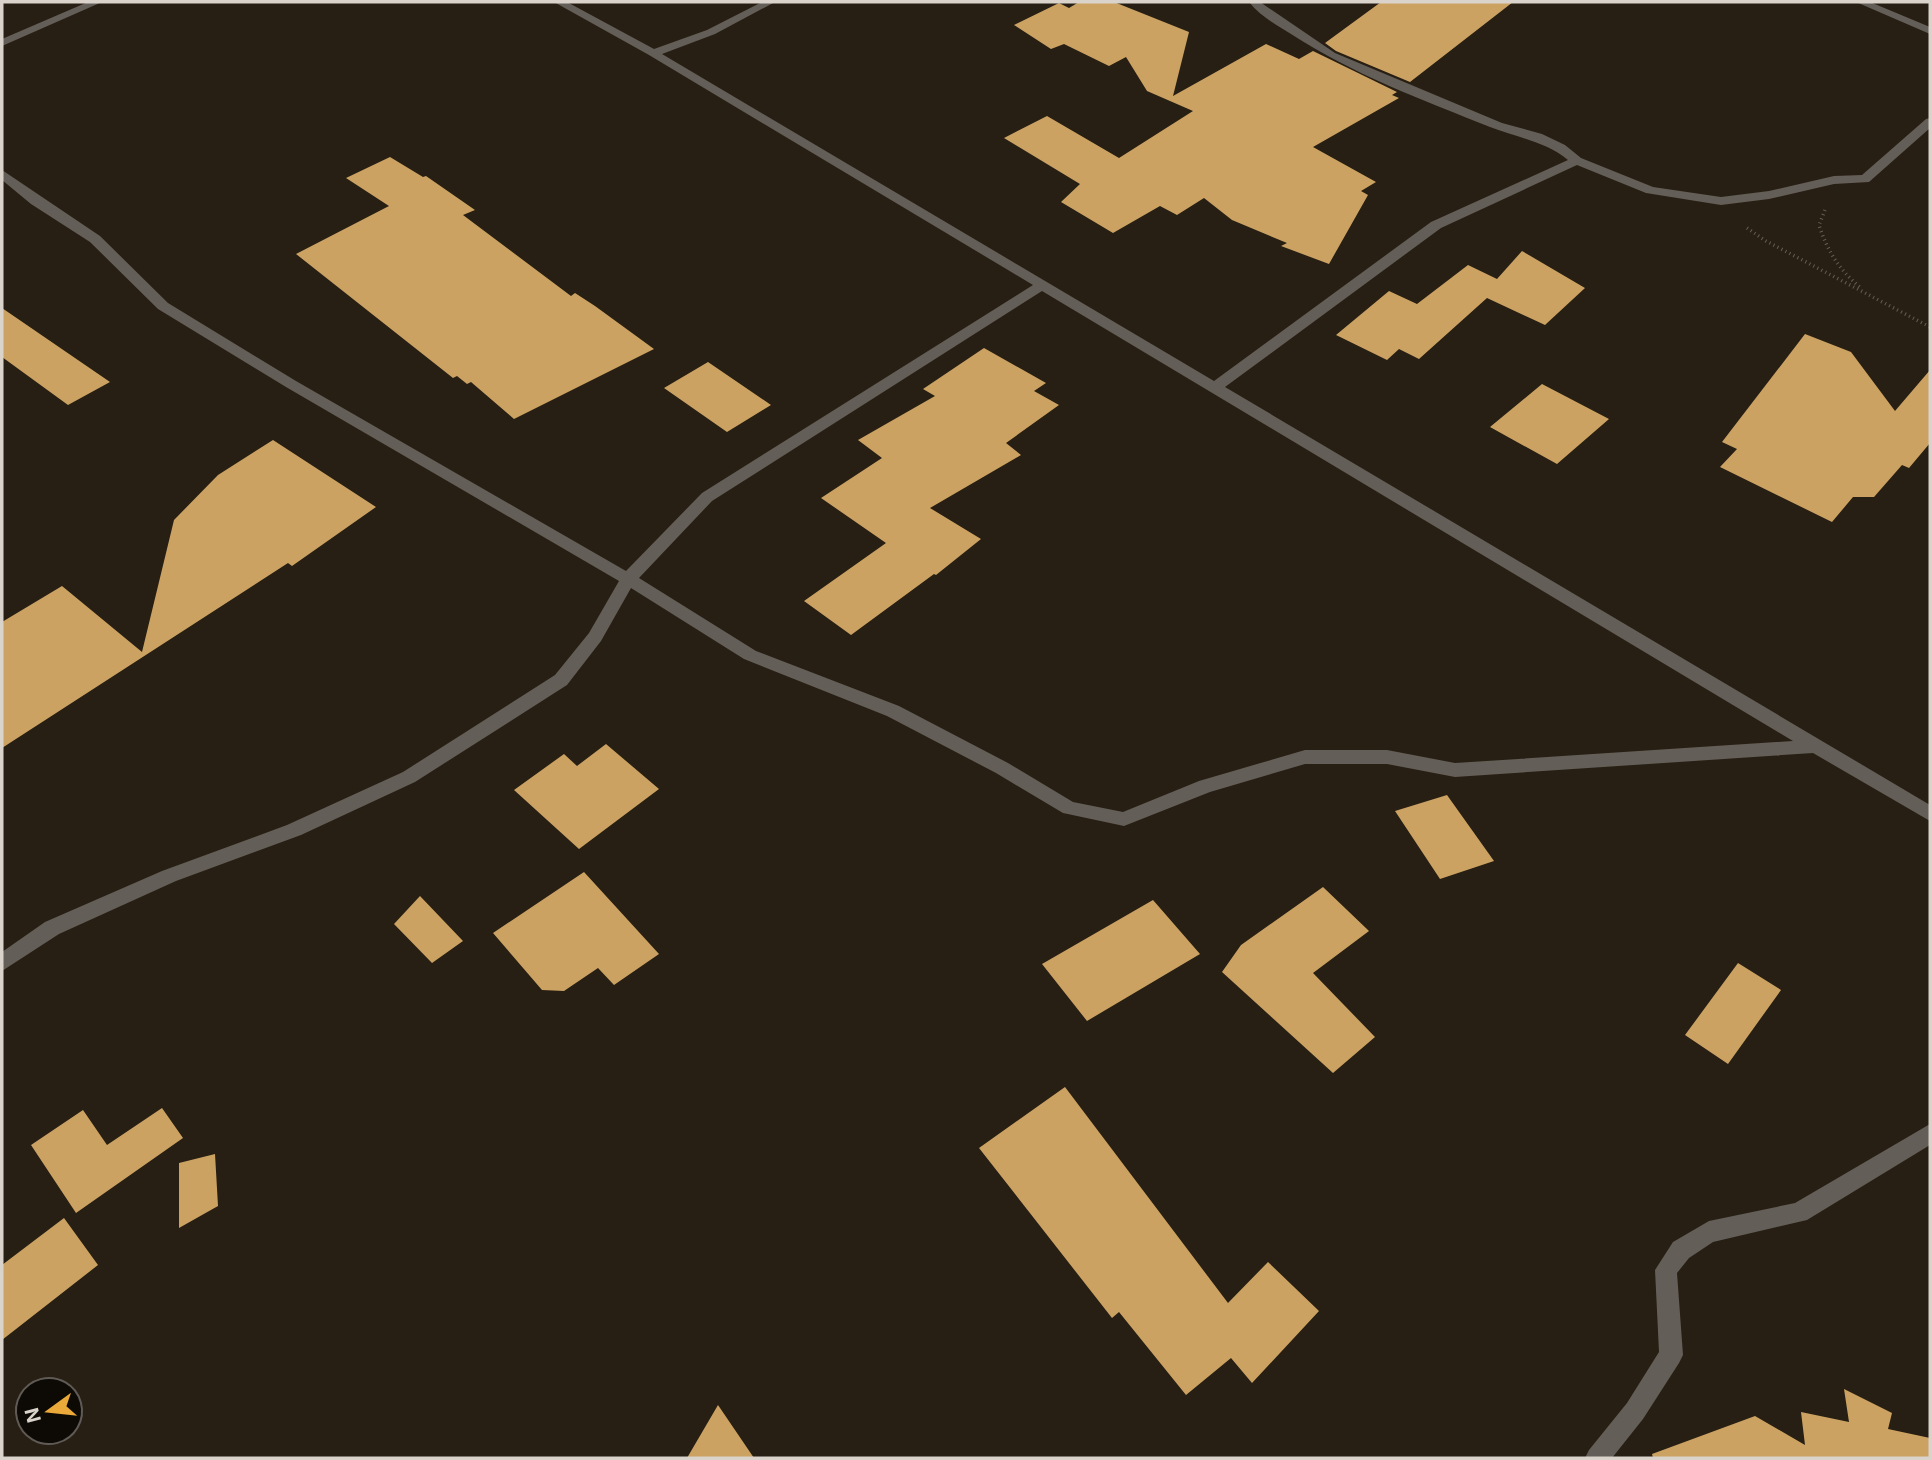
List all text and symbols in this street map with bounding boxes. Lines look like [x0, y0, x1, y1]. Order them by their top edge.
north arrow [14, 1376, 84, 1446]
text: N [20, 1405, 46, 1425]

